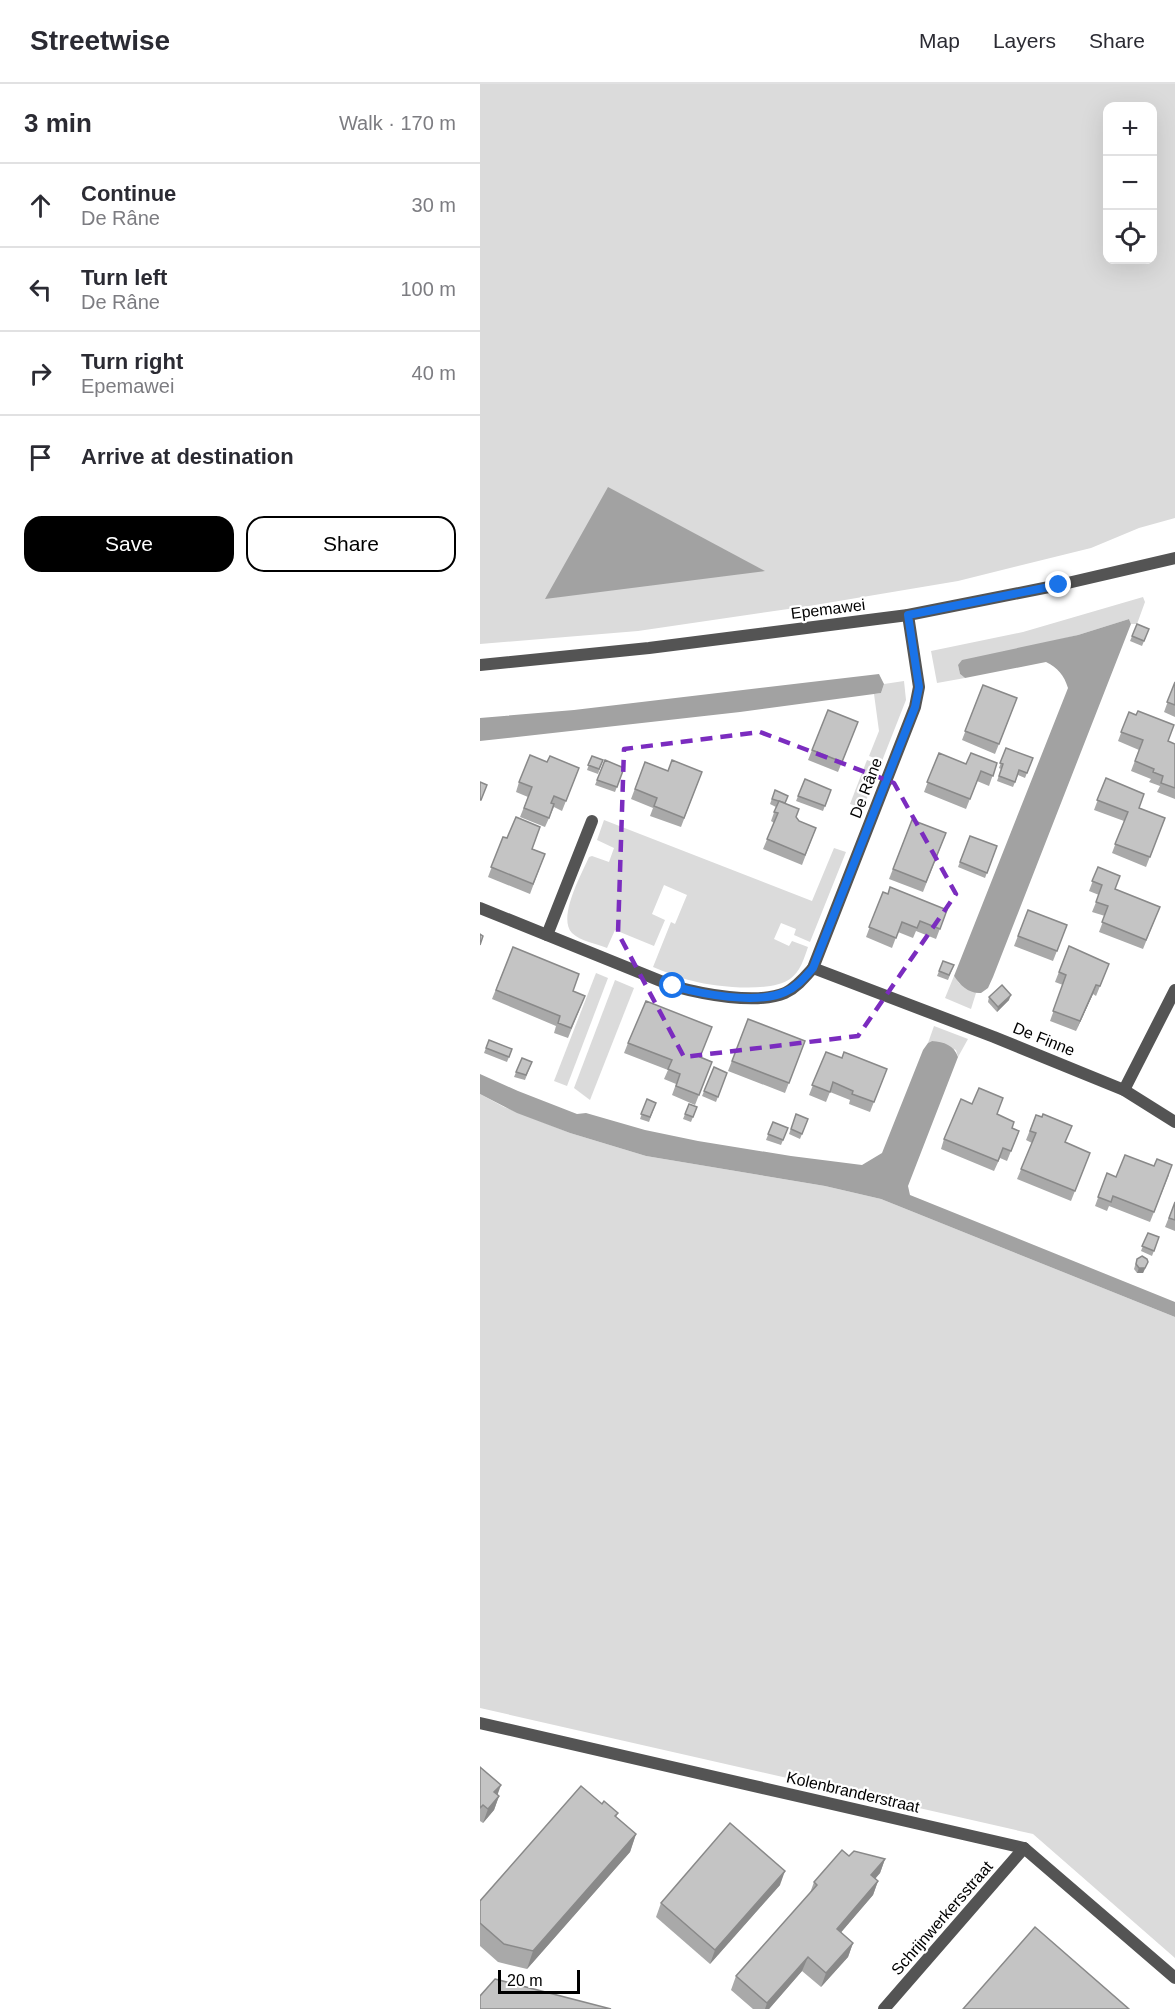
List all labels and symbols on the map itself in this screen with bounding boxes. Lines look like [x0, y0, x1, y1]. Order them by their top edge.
route end [1045, 571, 1071, 597]
street label: Epemawei [790, 596, 866, 622]
street label: De Râne [847, 755, 885, 821]
route start [659, 972, 685, 998]
street label: De Finne [1011, 1019, 1077, 1059]
street label: Kolenbranderstraat [785, 1768, 922, 1816]
street label: Schrijnwerkersstraat [888, 1857, 996, 1978]
scale bar [498, 1967, 580, 1994]

